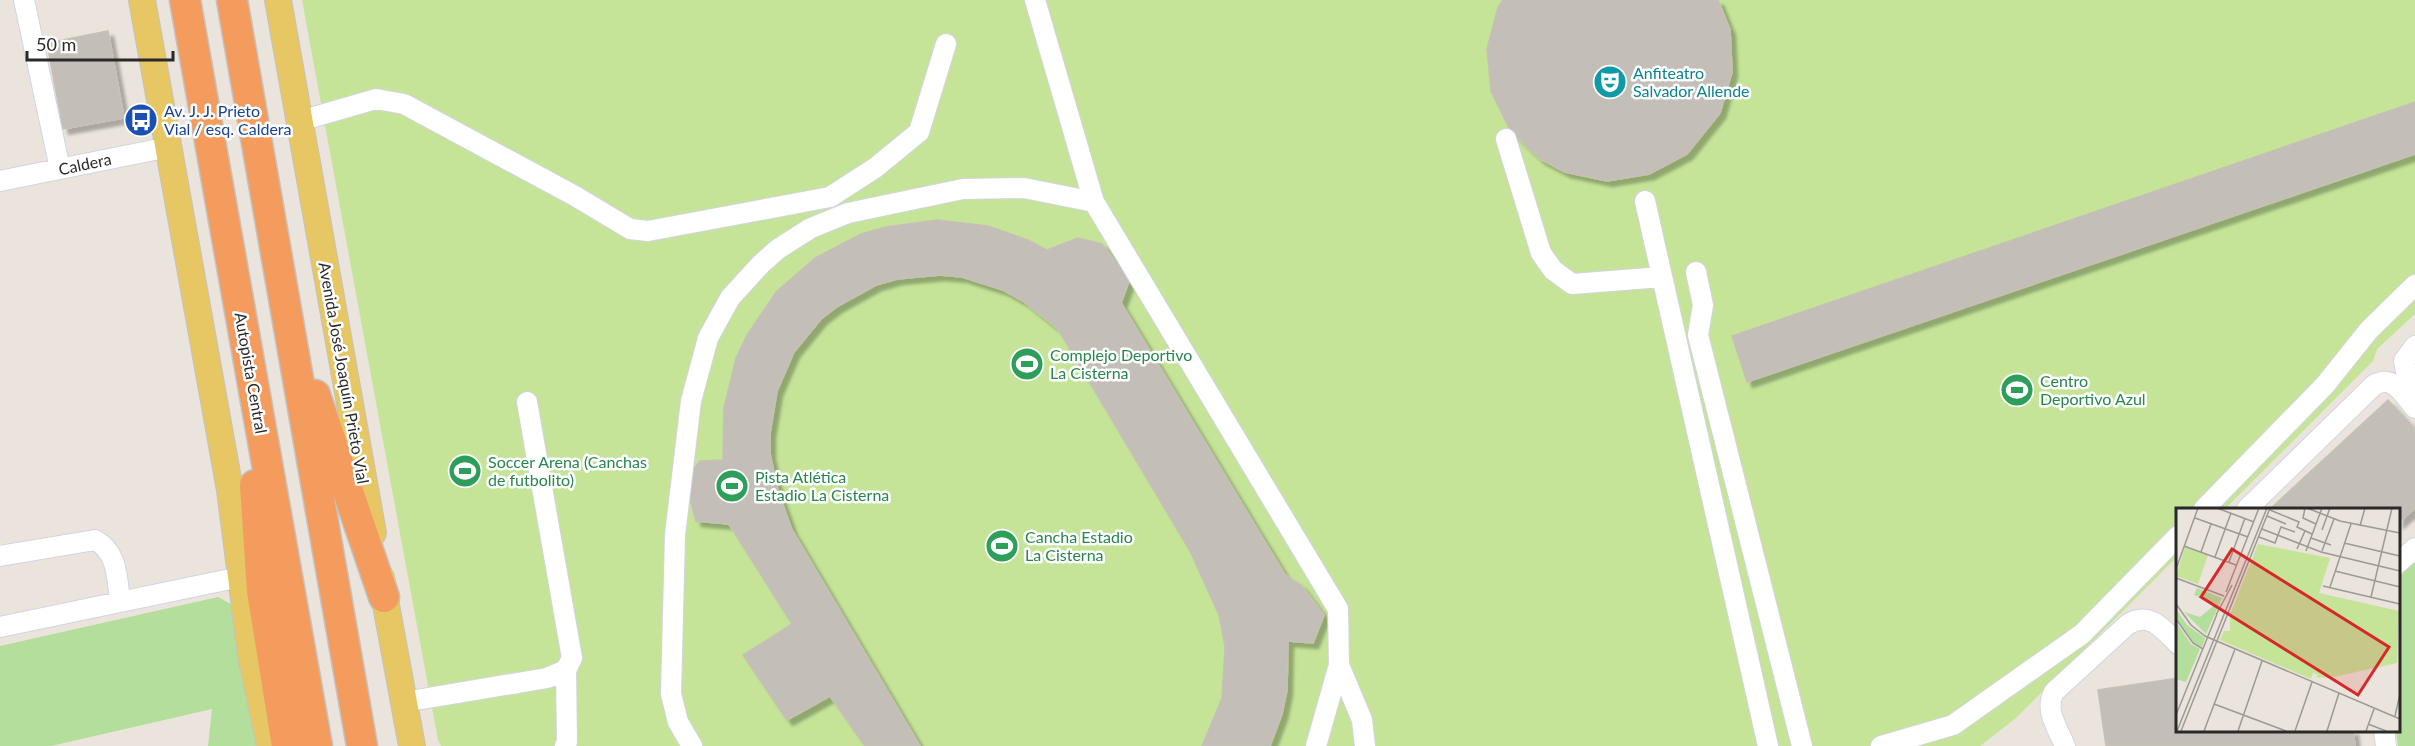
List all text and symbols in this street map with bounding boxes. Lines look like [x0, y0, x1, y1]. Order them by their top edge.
scale bar [27, 24, 172, 62]
text: 50 m [36, 33, 76, 55]
place label: Anfiteatro Salvador Allende [1633, 63, 1750, 100]
theatre icon: Anfiteatro Salvador Allende [1592, 64, 1628, 100]
place label: Av. J. J. Prieto Vial / esq. Caldera [164, 101, 292, 138]
bus stop icon: Av. J. J. Prieto Vial / esq. Caldera [123, 102, 159, 138]
street label: Caldera [57, 149, 113, 178]
street label: Avenida José Joaquín Prieto Vial [316, 260, 373, 485]
street label: Autopista Central [231, 311, 272, 435]
place label: Complejo Deportivo La Cisterna [1050, 345, 1192, 382]
sports icon: Complejo Deportivo La Cisterna [1009, 346, 1045, 382]
place label: Centro Deportivo Azul [2040, 371, 2146, 408]
sports icon: Centro Deportivo Azul [1999, 372, 2035, 408]
place label: Soccer Arena (Canchas de futbolito) [488, 452, 647, 489]
sports icon: Soccer Arena (Canchas de futbolito) [447, 453, 483, 489]
place label: Pista Atlética Estadio La Cisterna [755, 467, 889, 504]
sports icon: Pista Atlética Estadio La Cisterna [714, 468, 750, 504]
inset map [2176, 508, 2400, 731]
place label: Cancha Estadio La Cisterna [1025, 527, 1133, 564]
sports icon: Cancha Estadio La Cisterna [984, 528, 1020, 564]

